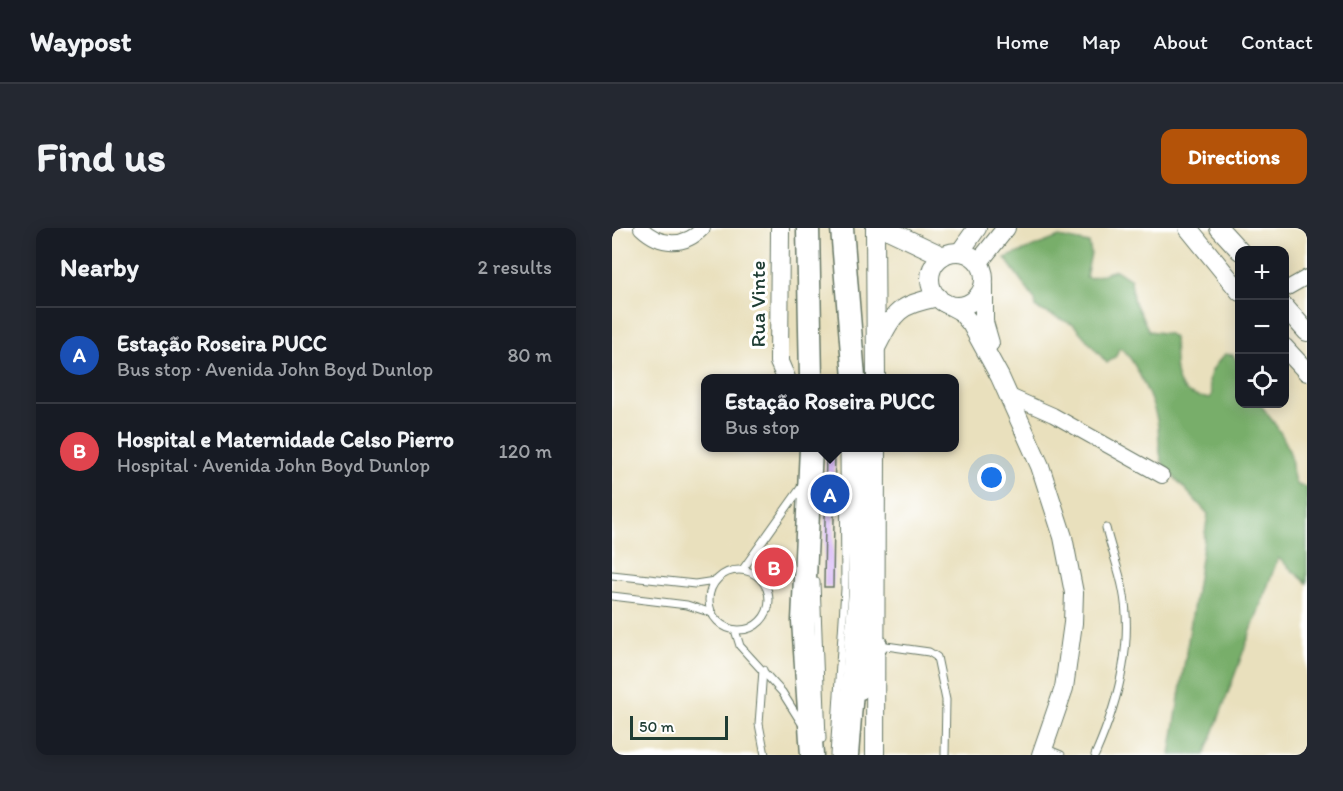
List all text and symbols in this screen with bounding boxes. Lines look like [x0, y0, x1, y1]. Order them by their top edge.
text: Waypost [30, 24, 132, 58]
text: Home [996, 29, 1049, 54]
text: Map [1082, 29, 1121, 54]
text: About [1154, 29, 1208, 54]
text: Contact [1241, 29, 1313, 54]
button: Directions [1161, 129, 1307, 184]
text: Find us [36, 131, 166, 182]
map controls [1235, 246, 1289, 408]
button: + [1235, 246, 1289, 300]
text: Nearby [60, 251, 139, 283]
text: 2 results [478, 255, 552, 279]
street label: Rua Vinte [745, 261, 770, 347]
button: − [1235, 300, 1289, 354]
text: Estação Roseira PUCC [117, 330, 327, 357]
text: A [73, 343, 86, 367]
text: 80 m [507, 343, 552, 367]
button: locate [1235, 354, 1289, 408]
text: Bus stop · Avenida John Boyd Dunlop [117, 357, 433, 381]
popup [701, 374, 959, 452]
text: Estação Roseira PUCC [725, 388, 935, 415]
text: Bus stop [725, 415, 800, 439]
text: Hospital e Maternidade Celso Pierro [117, 426, 454, 453]
text: B [73, 439, 86, 463]
text: 120 m [499, 439, 552, 463]
text: Hospital · Avenida John Boyd Dunlop [117, 453, 430, 477]
your location [977, 463, 1006, 492]
pin: A [810, 472, 850, 516]
pin: B [754, 544, 794, 590]
scale bar [630, 713, 728, 741]
text: 50 m [639, 717, 674, 736]

